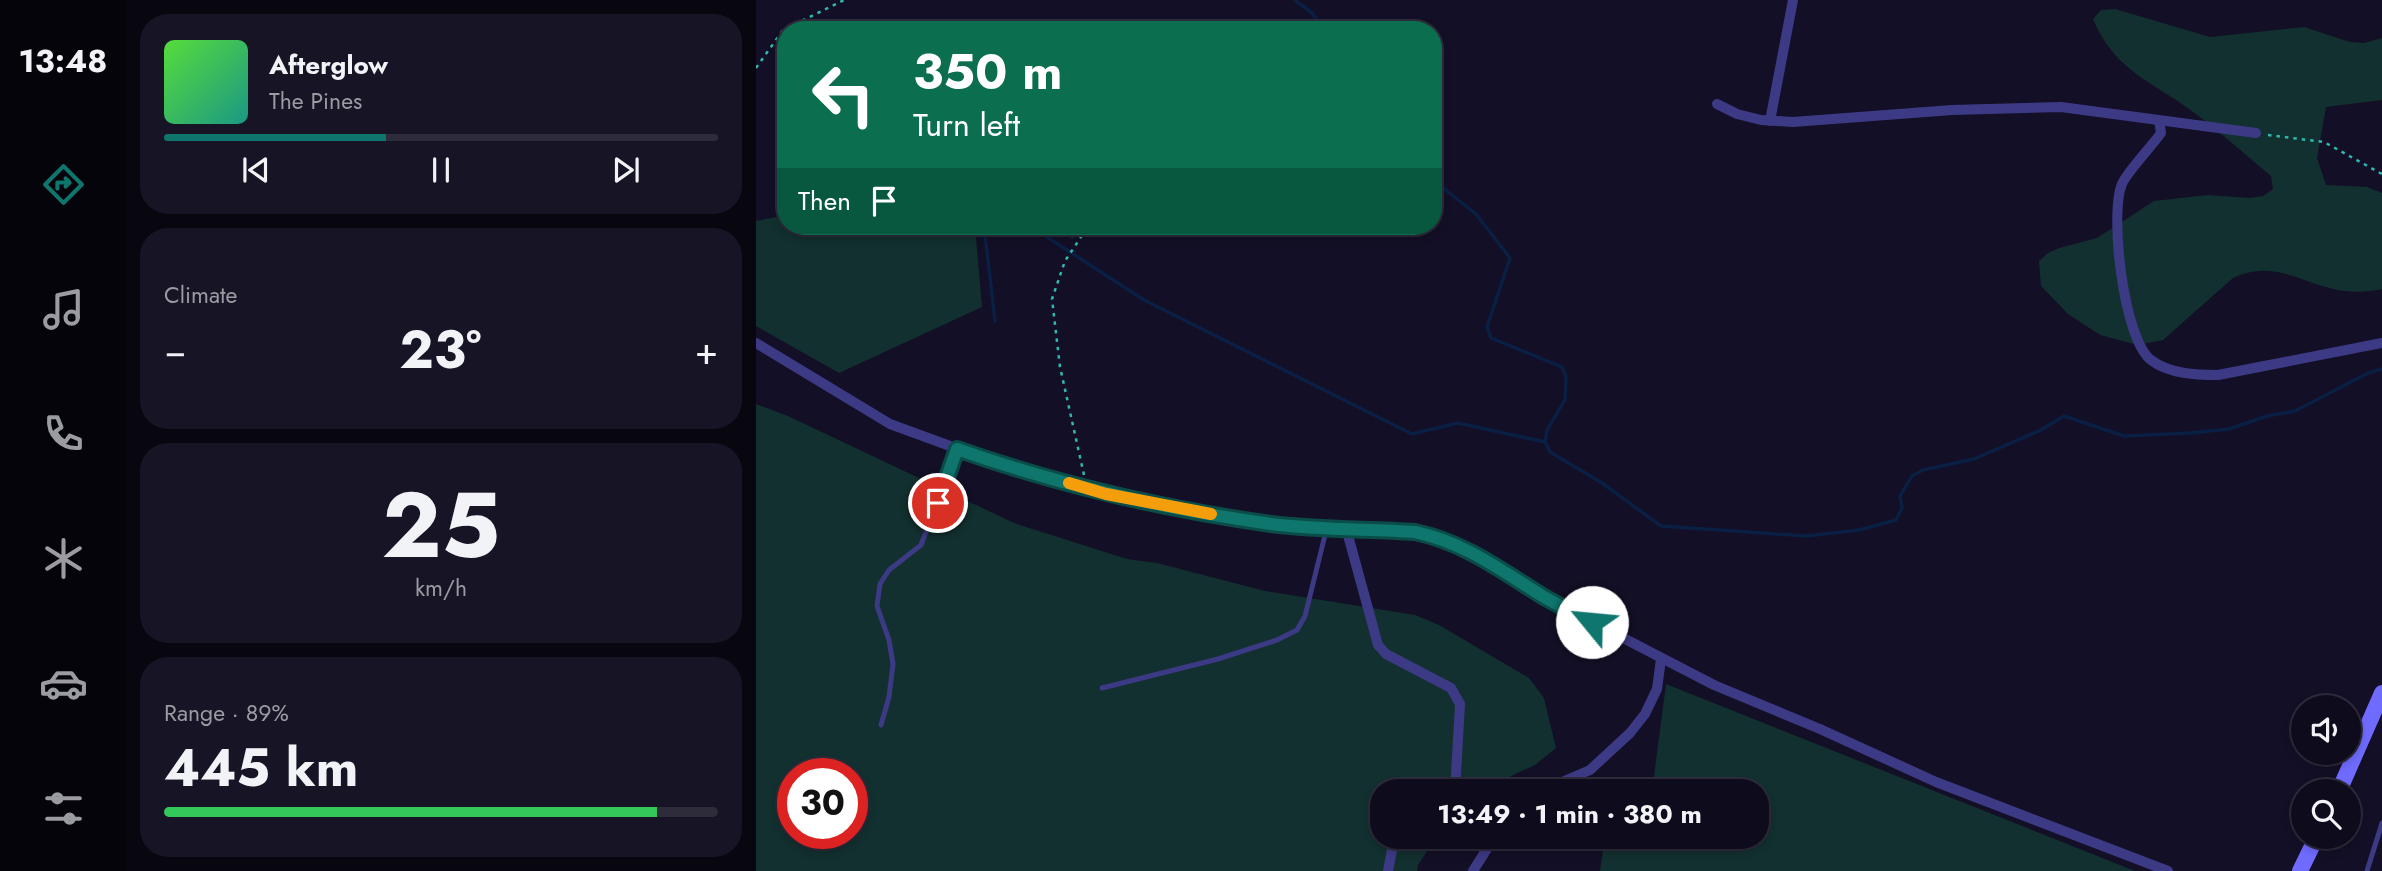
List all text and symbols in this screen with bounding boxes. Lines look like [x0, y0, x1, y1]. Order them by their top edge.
text: 350 m [913, 37, 1062, 107]
text: 13:48 [19, 38, 107, 84]
text: Afterglow [269, 46, 388, 84]
icon: left [798, 49, 889, 140]
text: The Pines [269, 84, 362, 118]
text: Turn left [913, 102, 1020, 148]
icon: previous [237, 151, 275, 189]
icon: pause [422, 151, 460, 189]
icon: next [607, 151, 645, 189]
icon: directions [39, 160, 88, 209]
text: Then [798, 182, 851, 220]
icon: arrive [865, 182, 903, 220]
text: Climate [164, 278, 237, 312]
icon: music [39, 285, 88, 334]
text: 23° [400, 312, 481, 388]
text: − [164, 323, 186, 378]
text: + [695, 323, 718, 378]
icon: phone [39, 409, 88, 458]
text: 25 [382, 460, 500, 591]
pin [908, 473, 968, 533]
icon: arrive [919, 484, 957, 522]
icon: climate [39, 534, 88, 583]
text: km/h [415, 571, 467, 605]
position arrow [1555, 585, 1629, 659]
icon: car [39, 659, 88, 708]
map controls [2291, 695, 2361, 849]
button: sound [2291, 695, 2361, 765]
text: Range · 89% [164, 696, 289, 730]
text: 445 km [164, 730, 358, 806]
speed limit sign: 30 [777, 758, 868, 849]
button: search [2291, 779, 2361, 849]
icon: filters [39, 784, 88, 833]
text: 13:49 · 1 min · 380 m [1437, 795, 1702, 833]

